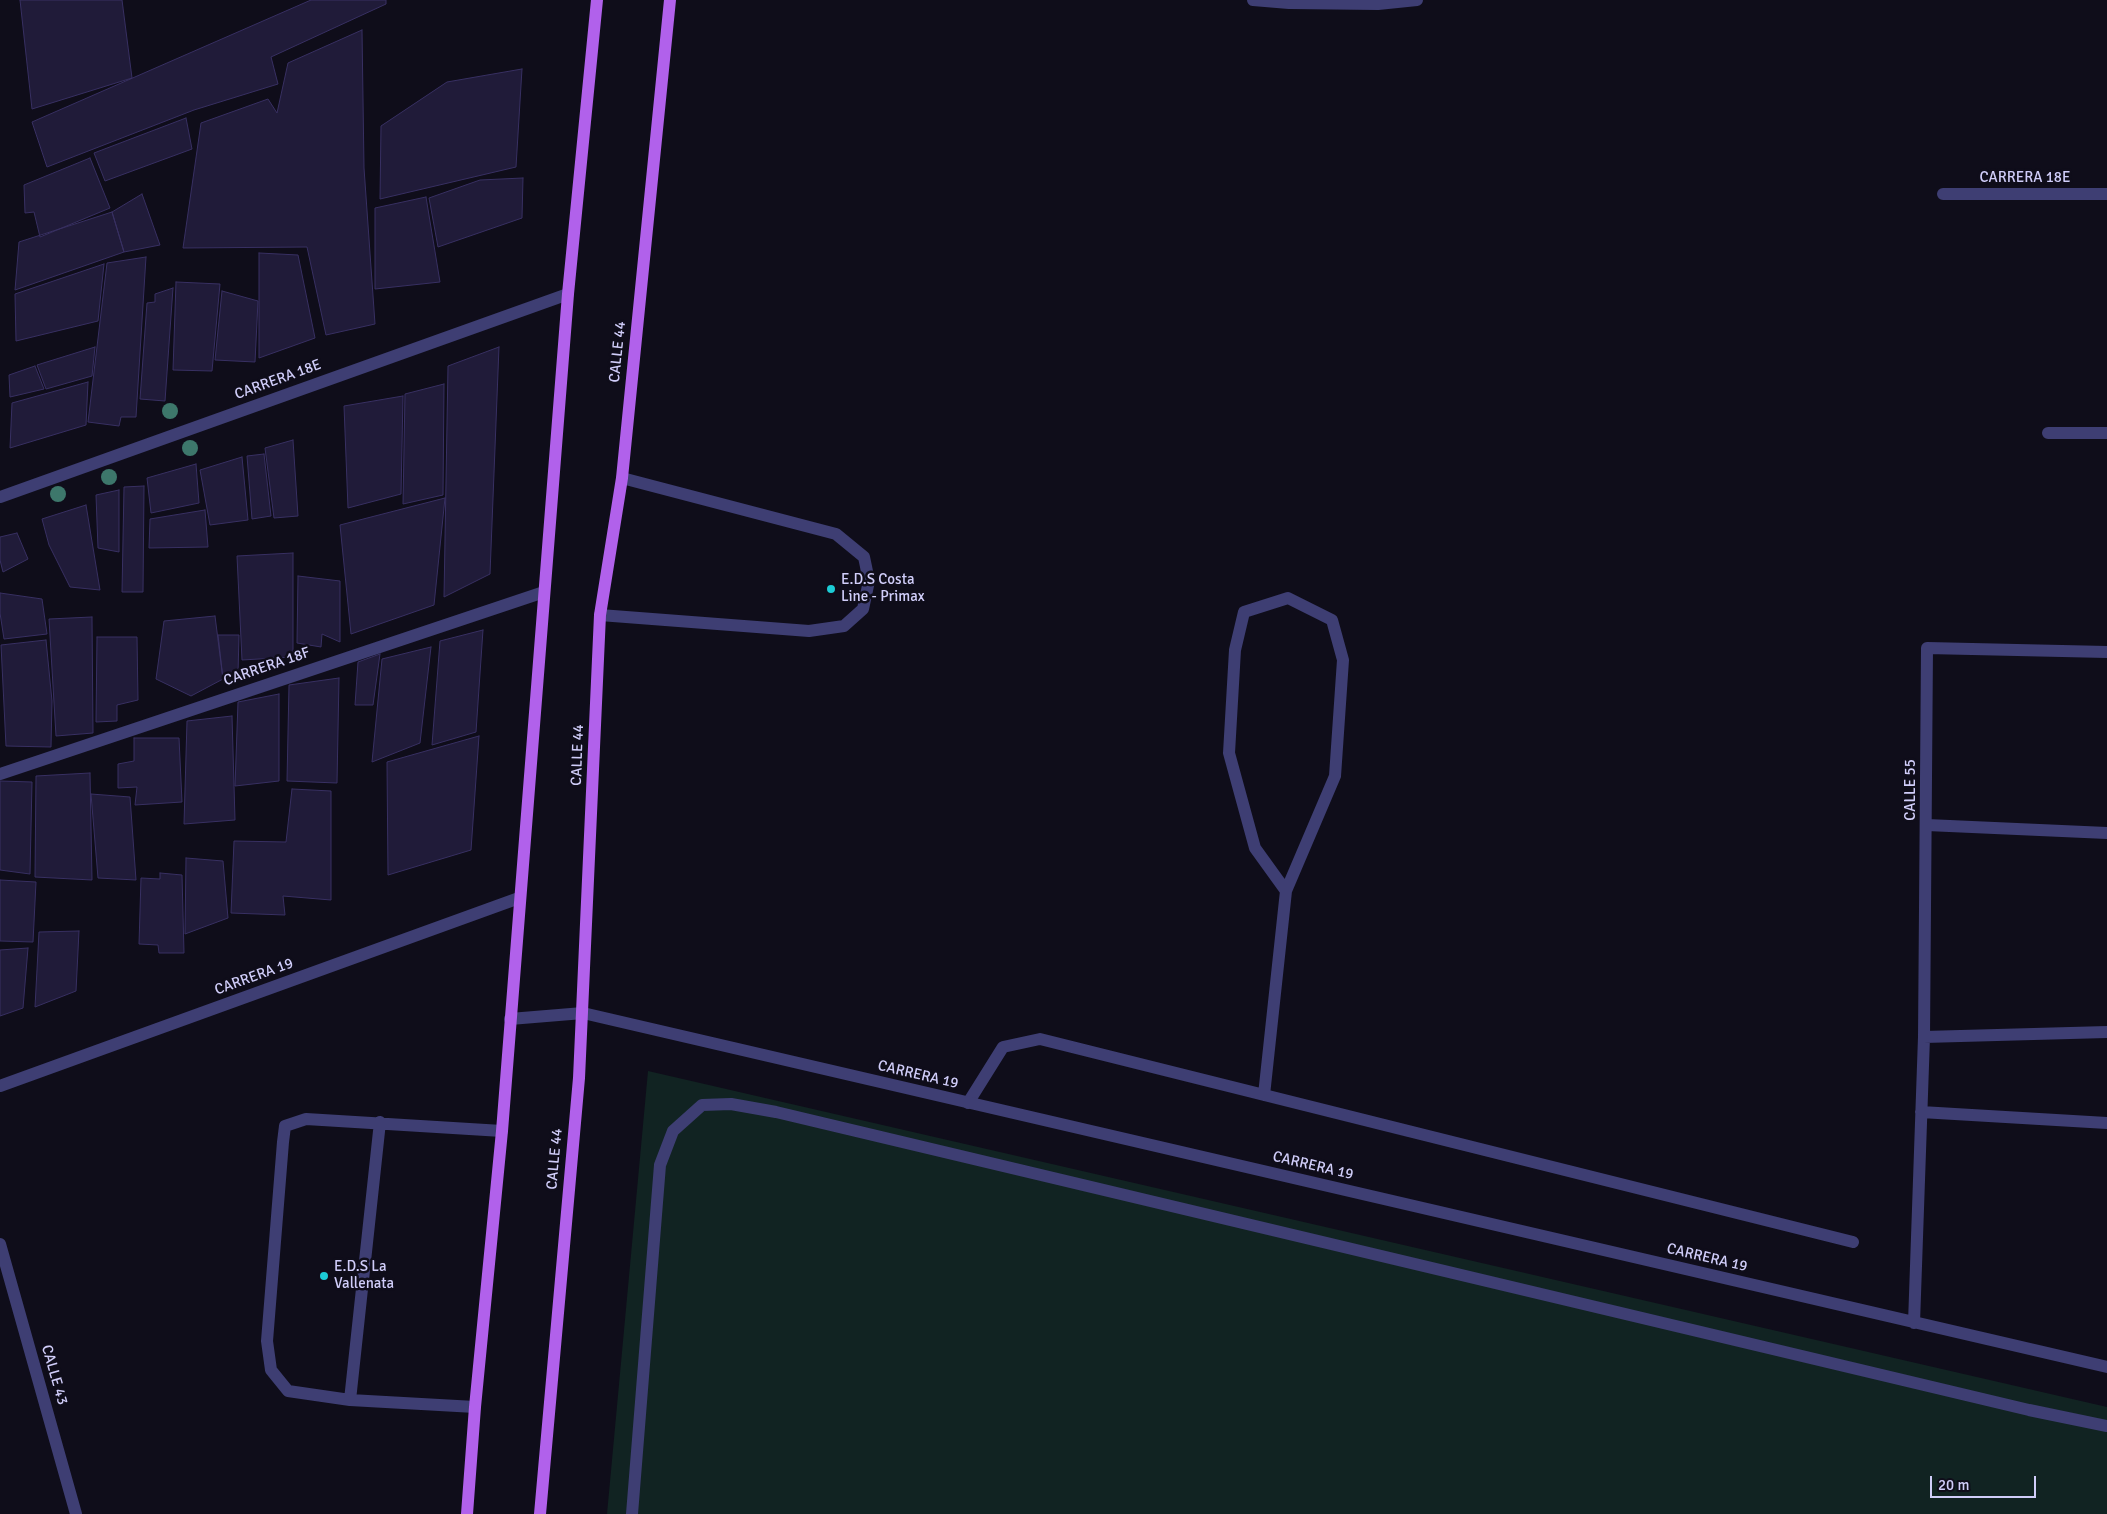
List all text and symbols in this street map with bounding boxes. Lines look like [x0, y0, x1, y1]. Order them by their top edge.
street label: CARRERA 18E [1980, 169, 2070, 187]
street label: CALLE 44 [606, 320, 630, 384]
street label: CARRERA 18E [232, 356, 324, 404]
place label: E.D.S Costa Line - Primax [841, 571, 925, 606]
marker: E.D.S Costa Line - Primax [825, 583, 837, 595]
street label: CARRERA 18F [221, 644, 313, 690]
street label: CALLE 44 [568, 724, 588, 786]
street label: CALLE 55 [1902, 759, 1920, 821]
street label: CARRERA 19 [212, 954, 296, 1000]
street label: CARRERA 19 [876, 1057, 960, 1093]
street label: CALLE 44 [543, 1128, 567, 1190]
street label: CARRERA 19 [1271, 1148, 1355, 1184]
street label: CARRERA 19 [1665, 1240, 1749, 1276]
place label: E.D.S La Vallenata [334, 1258, 394, 1293]
marker: E.D.S La Vallenata [318, 1270, 330, 1282]
street label: CALLE 43 [37, 1343, 71, 1407]
scale bar [1932, 1466, 2038, 1498]
text: 20 m [1938, 1476, 1969, 1494]

